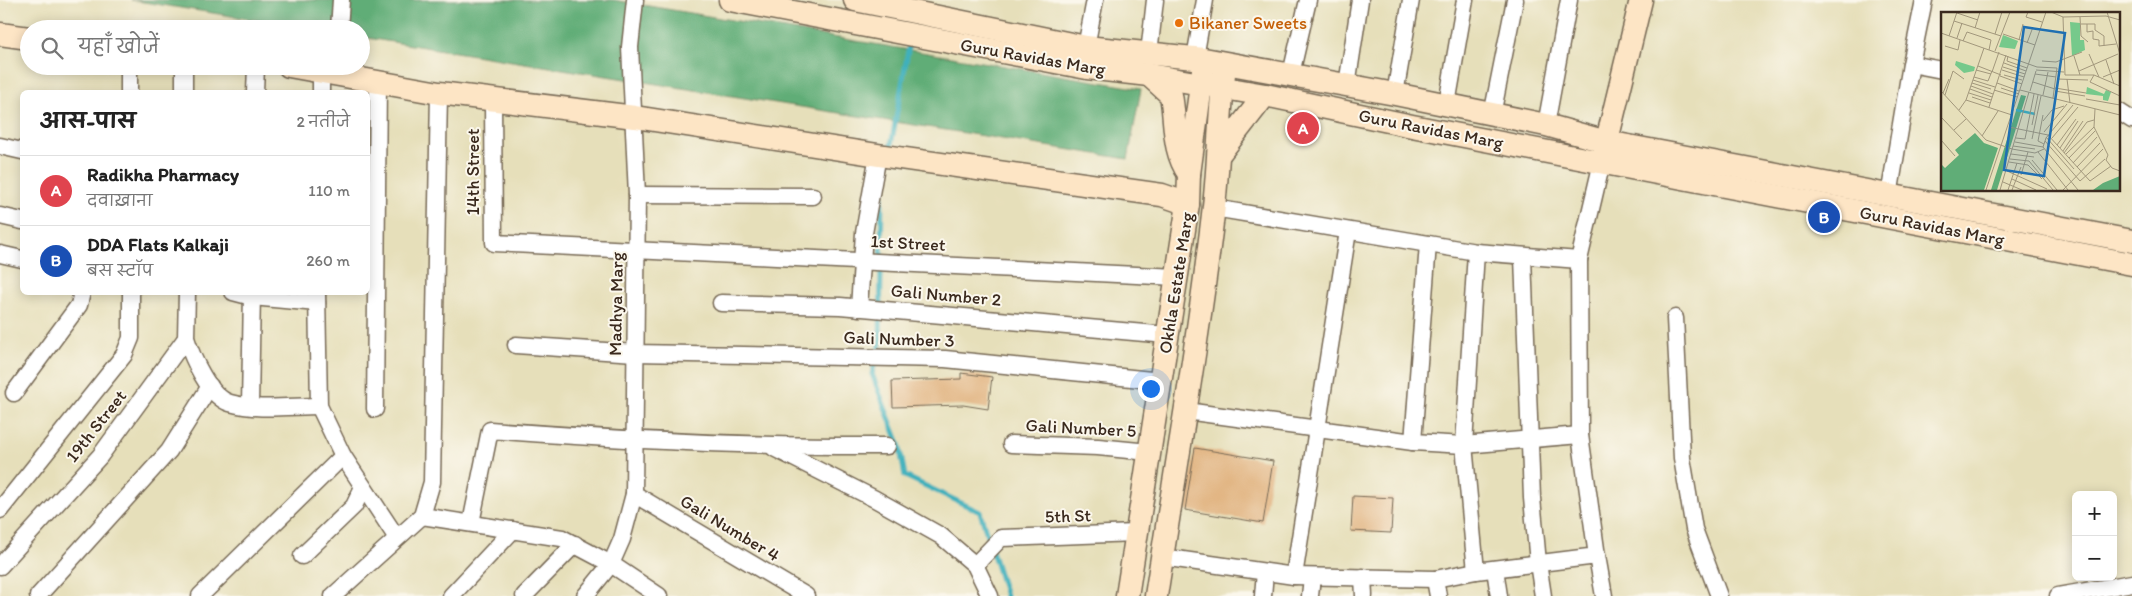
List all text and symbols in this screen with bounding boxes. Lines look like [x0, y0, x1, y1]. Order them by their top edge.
place label: Bikaner Sweets [1189, 12, 1307, 34]
inset map [1941, 12, 2120, 191]
marker: Bikaner Sweets [1173, 17, 1185, 29]
search box [20, 20, 370, 75]
street label: Guru Ravidas Marg [959, 33, 1108, 81]
icon: search [38, 34, 66, 62]
text: यहाँ खोजें [78, 35, 159, 58]
street label: Guru Ravidas Marg [1357, 104, 1506, 154]
text: आस-पास [40, 108, 136, 133]
pin: A [1287, 109, 1319, 147]
text: 2 नतीजे [296, 112, 350, 131]
street label: 14th Street [462, 128, 484, 216]
text: Radikha Pharmacy [87, 163, 239, 186]
text: A [51, 181, 61, 200]
text: 110 m [308, 181, 350, 200]
text: दवाख़ाना [87, 191, 153, 210]
pin: B [1808, 198, 1840, 236]
street label: Guru Ravidas Marg [1858, 201, 2007, 251]
street label: Okhla Estate Marg [1154, 210, 1198, 355]
street label: 1st Street [870, 230, 946, 256]
text: DDA Flats Kalkaji [87, 233, 229, 256]
text: B [51, 251, 61, 270]
text: 260 m [306, 251, 350, 270]
street label: Madhya Marg [604, 251, 628, 356]
text: बस स्टॉप [87, 261, 153, 280]
street label: Gali Number 2 [890, 279, 1003, 311]
street label: Gali Number 3 [843, 326, 955, 352]
your location [1138, 376, 1164, 402]
street label: 19th Street [61, 385, 131, 467]
street label: Gali Number 5 [1025, 414, 1137, 442]
street label: Gali Number 4 [676, 490, 784, 566]
map controls [2072, 491, 2117, 581]
button: + [2072, 491, 2117, 536]
street label: 5th St [1044, 504, 1092, 528]
button: − [2072, 536, 2117, 581]

